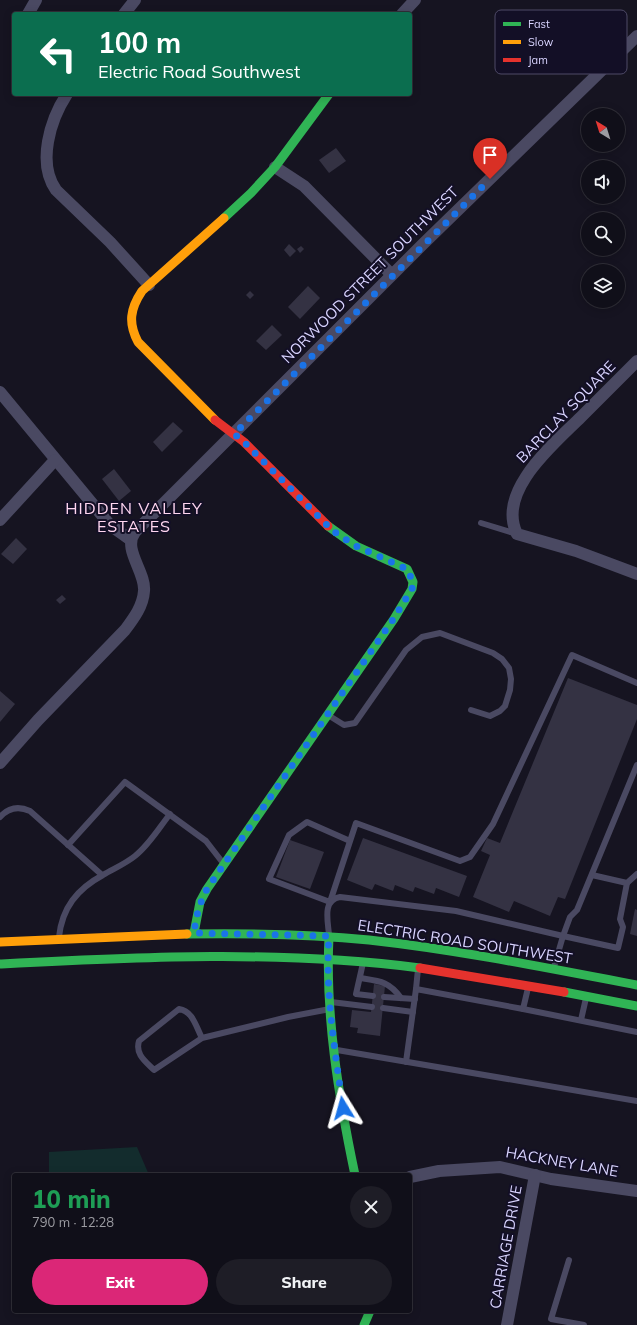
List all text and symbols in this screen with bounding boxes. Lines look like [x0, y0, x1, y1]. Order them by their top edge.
legend [495, 10, 627, 74]
text: Fast [528, 17, 550, 31]
text: 100 m [98, 25, 181, 60]
icon: left [32, 28, 84, 80]
text: Slow [528, 35, 554, 49]
text: Jam [528, 53, 548, 67]
text: Electric Road Southwest [98, 60, 300, 83]
north arrow [581, 108, 625, 152]
map controls [581, 108, 625, 308]
pin [473, 138, 507, 179]
icon: arrive [479, 144, 501, 166]
button: sound [581, 160, 625, 204]
street label: NORWOOD STREET SOUTHWEST [277, 182, 462, 367]
button: search [581, 212, 625, 256]
button: layers [581, 264, 625, 308]
street label: BARCLAY SQUARE [512, 357, 619, 467]
district label: HIDDEN VALLEY ESTATES [65, 498, 203, 536]
street label: ELECTRIC ROAD SOUTHWEST [356, 915, 574, 968]
position arrow [322, 1087, 364, 1129]
street label: HACKNEY LANE [504, 1142, 620, 1181]
text: 10 min [32, 1184, 111, 1214]
street label: CARRIAGE DRIVE [485, 1184, 526, 1310]
button: close [350, 1186, 392, 1228]
text: 790 m · 12:28 [32, 1214, 114, 1230]
button: Exit [32, 1259, 208, 1305]
button: Share [216, 1259, 392, 1305]

